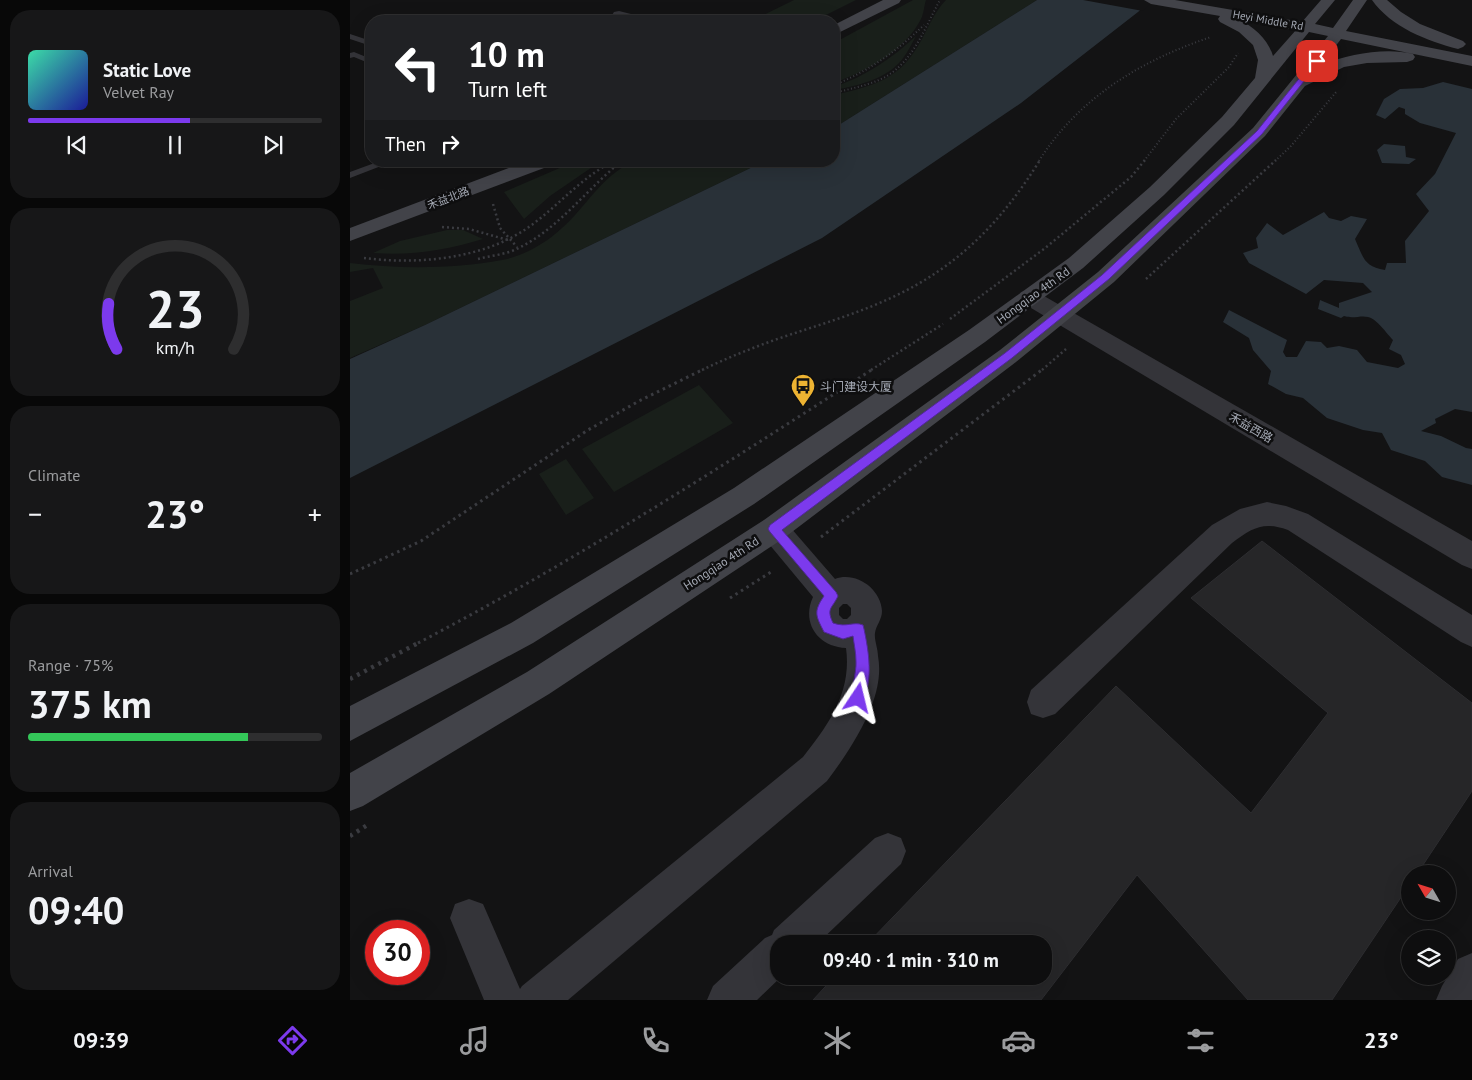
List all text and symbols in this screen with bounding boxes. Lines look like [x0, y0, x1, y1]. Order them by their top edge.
street label: Heyi Middle Rd [1232, 7, 1304, 33]
text: 10 m [468, 31, 545, 77]
icon: left [385, 35, 450, 100]
pin [1296, 40, 1338, 82]
icon: arrive [1303, 47, 1331, 75]
text: Static Love [103, 58, 191, 82]
text: Turn left [468, 75, 547, 103]
text: Velvet Ray [103, 82, 174, 102]
icon: right [436, 130, 464, 158]
icon: previous [63, 131, 91, 159]
icon: pause [161, 131, 189, 159]
icon: next [259, 131, 287, 159]
text: Then [385, 132, 426, 156]
street label: 禾益北路 [425, 184, 471, 212]
street label: Hongqiao 4th Rd [994, 263, 1072, 327]
text: 23 [146, 275, 204, 342]
text: km/h [155, 336, 195, 359]
bus stop icon: 斗门建设大厦 [790, 373, 816, 407]
place label: 斗门建设大厦 [820, 379, 892, 394]
street label: 禾益西路 [1226, 409, 1276, 445]
text: Climate [28, 465, 80, 485]
text: 23° [145, 489, 205, 538]
text: − [28, 495, 42, 532]
text: + [308, 495, 322, 532]
street label: Hongqiao 4th Rd [681, 533, 761, 593]
text: Range · 75% [28, 655, 113, 675]
position arrow [831, 671, 883, 723]
text: 375 km [28, 679, 152, 728]
text: Arrival [28, 861, 73, 881]
north arrow [1401, 865, 1456, 920]
map controls [1401, 865, 1456, 985]
text: 09:40 [28, 885, 124, 934]
speed limit sign: 30 [365, 920, 430, 985]
button: layers [1401, 930, 1456, 985]
text: 09:40 · 1 min · 310 m [823, 948, 999, 972]
icon: directions [275, 1023, 310, 1058]
icon: music [457, 1023, 492, 1058]
icon: phone [638, 1023, 673, 1058]
icon: climate [820, 1023, 855, 1058]
icon: car [1001, 1023, 1036, 1058]
icon: filters [1183, 1023, 1218, 1058]
text: 09:39 [73, 1026, 129, 1054]
text: 23° [1364, 1026, 1399, 1054]

